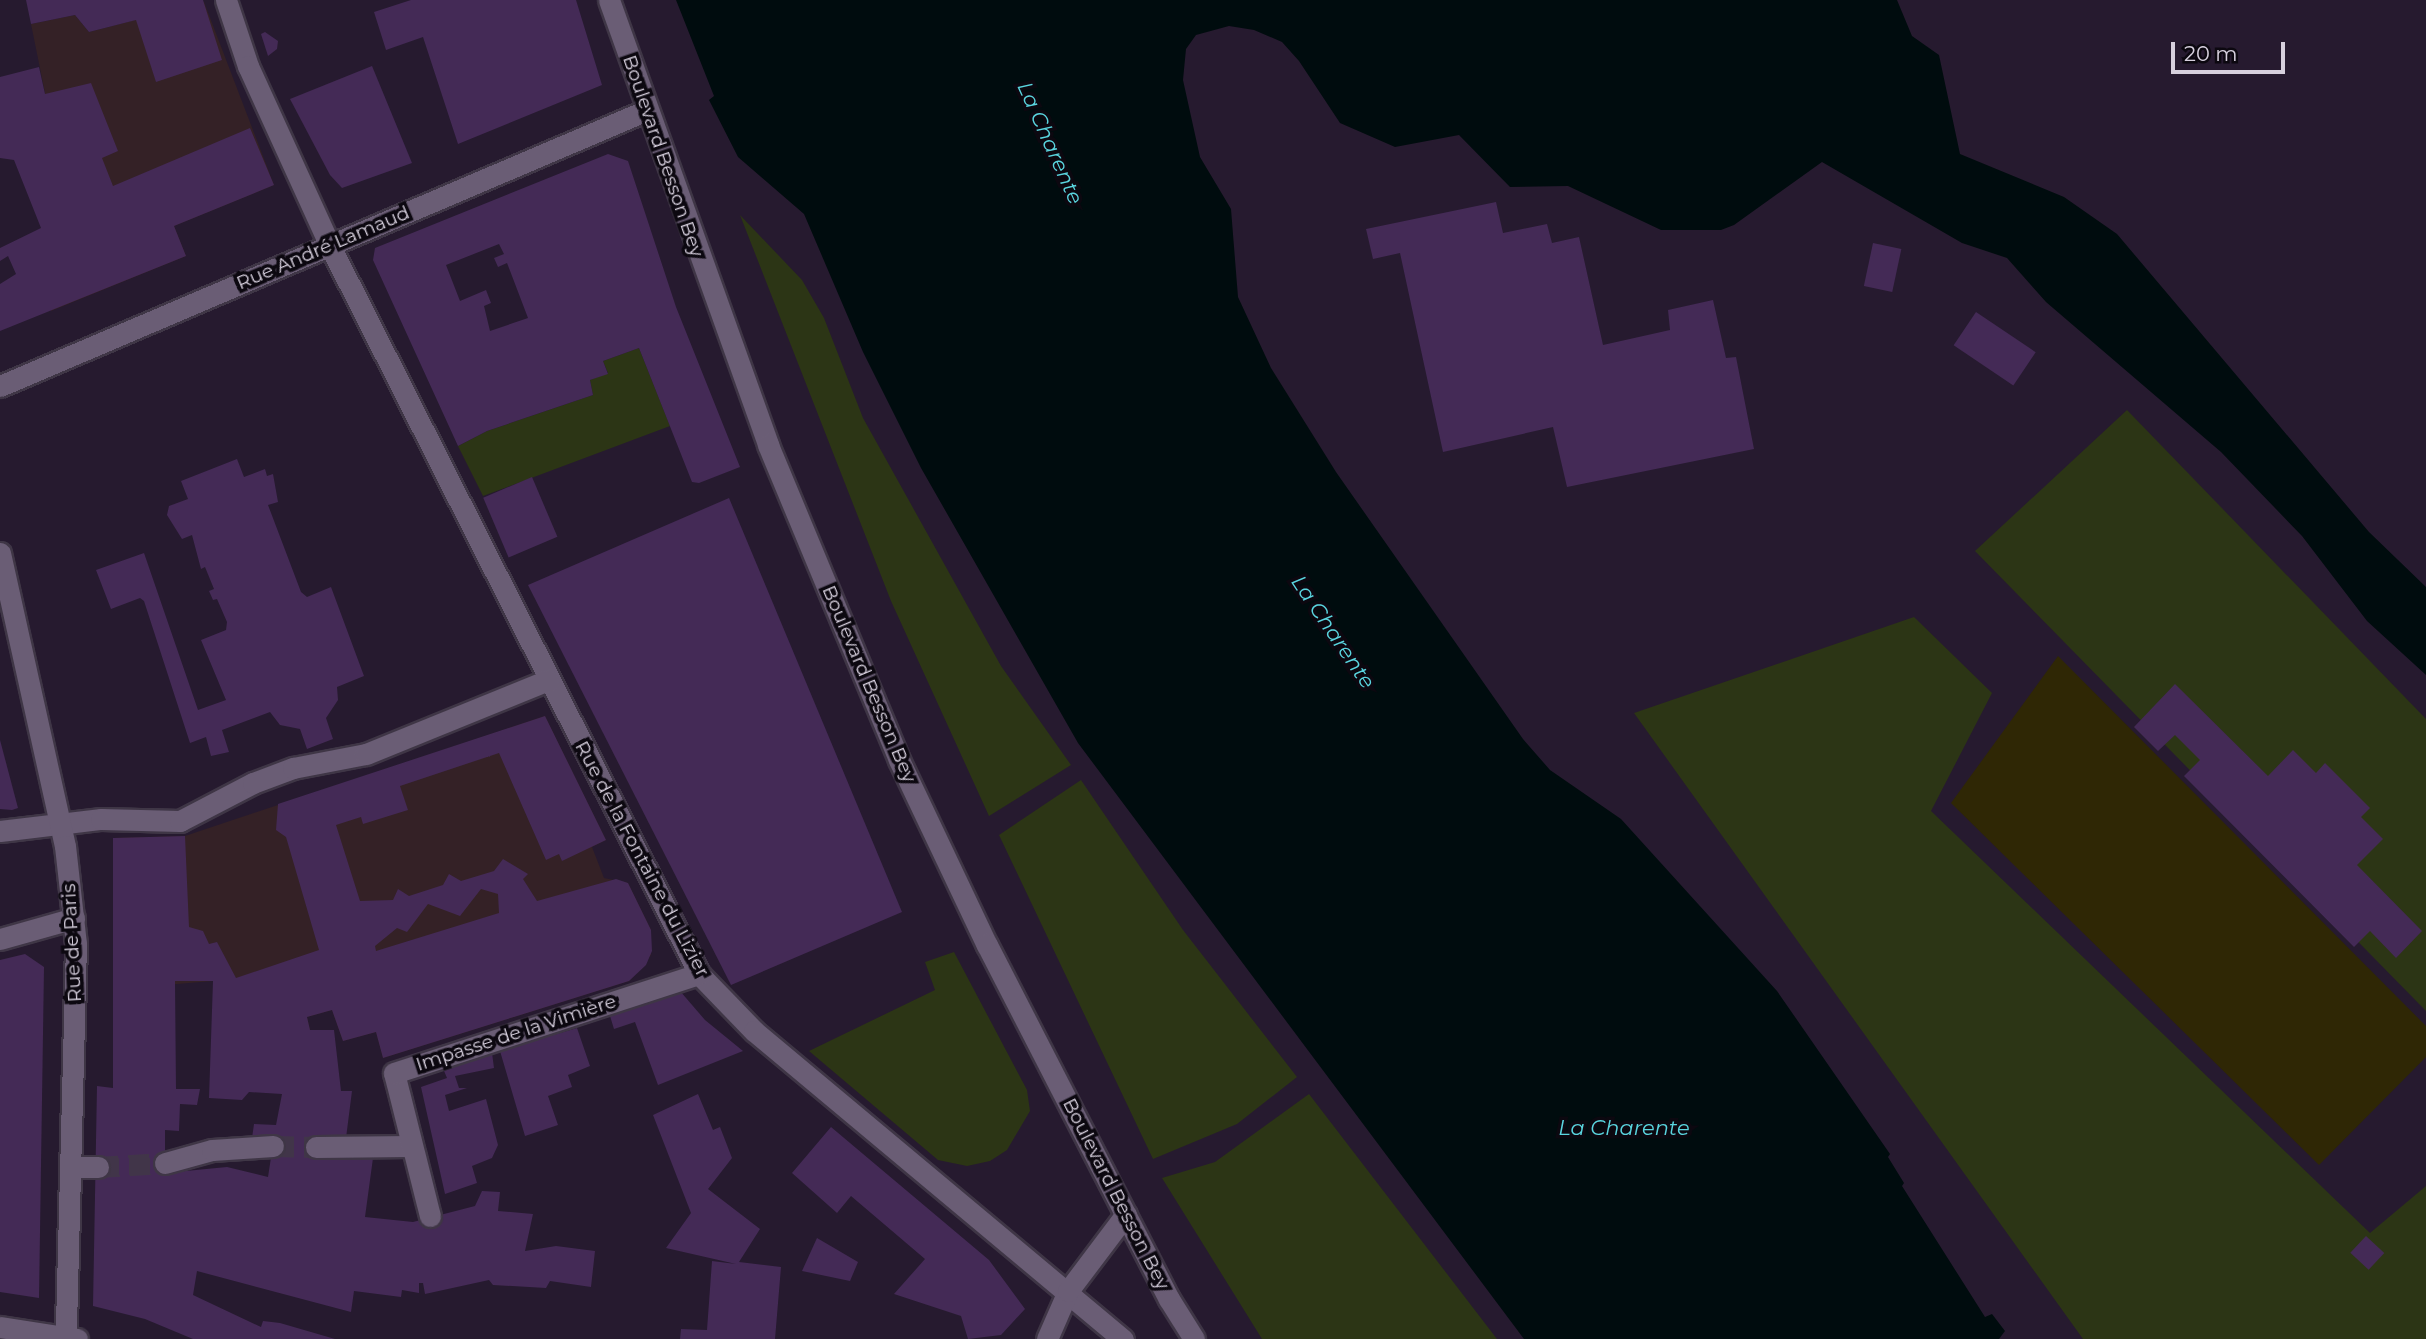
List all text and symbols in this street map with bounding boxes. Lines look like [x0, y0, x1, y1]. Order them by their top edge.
scale bar [2174, 28, 2288, 72]
text: 20 m [2184, 41, 2238, 66]
street label: Boulevard Besson Bey [618, 52, 708, 260]
water label: La Charente [1012, 78, 1088, 208]
street label: Rue André Lamaud [233, 201, 413, 295]
water label: La Charente [1286, 571, 1380, 693]
street label: Boulevard Besson Bey [817, 582, 921, 786]
street label: Rue de la Fontaine du Lizier [570, 737, 714, 981]
street label: Rue de Paris [58, 883, 86, 1003]
street label: Impasse de la Vimière [413, 990, 619, 1076]
street label: Boulevard Besson Bey [1058, 1094, 1174, 1294]
water label: La Charente [1558, 1115, 1690, 1141]

